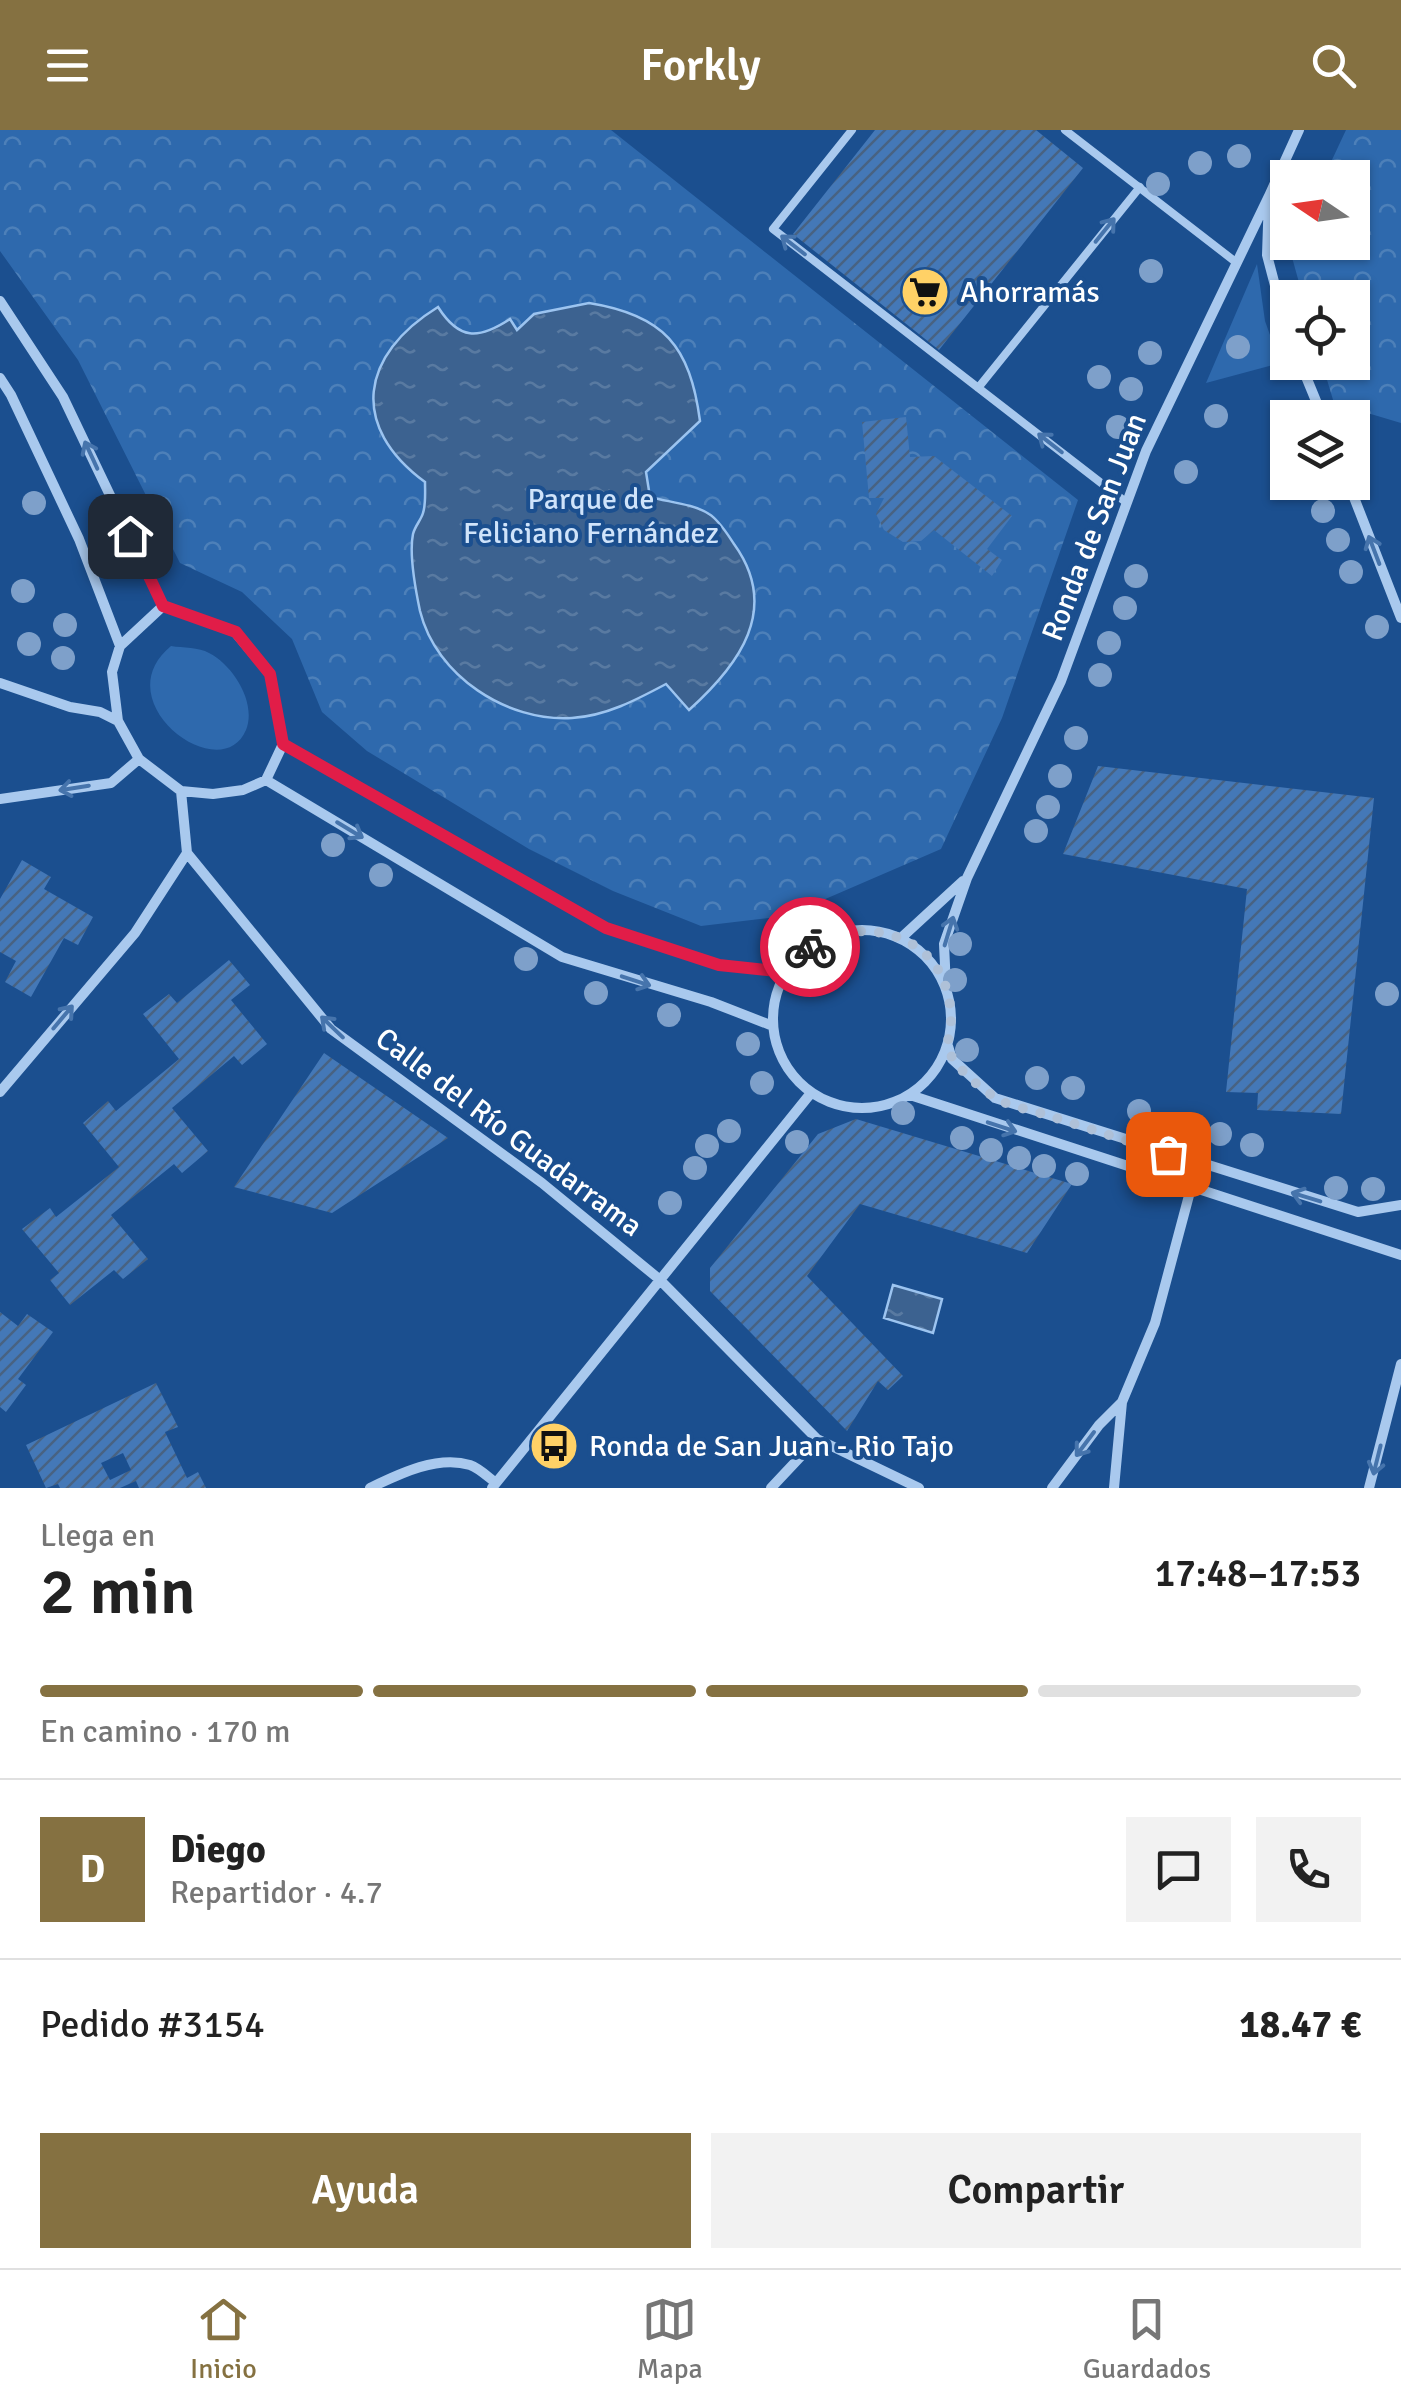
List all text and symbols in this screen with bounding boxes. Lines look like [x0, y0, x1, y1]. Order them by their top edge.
icon: menu [40, 38, 95, 93]
text: Forkly [640, 38, 761, 93]
icon: search [1306, 38, 1361, 93]
north arrow [1270, 160, 1370, 260]
map controls [1270, 160, 1370, 500]
one-way arrow [1094, 218, 1116, 244]
one-way arrow [780, 234, 806, 256]
supermarket icon: Ahorramás [899, 266, 951, 318]
place label: Ahorramás [960, 274, 1100, 311]
button: locate [1270, 280, 1370, 380]
button: layers [1270, 400, 1370, 500]
street label: Ronda de San Juan [1034, 408, 1155, 646]
one-way arrow [1037, 433, 1064, 454]
one-way arrow [80, 440, 99, 470]
park label: Parque de Feliciano Fernández [463, 481, 719, 552]
pin [88, 494, 173, 579]
icon: home [103, 509, 158, 564]
one-way arrow [1364, 536, 1382, 566]
one-way arrow [58, 780, 90, 798]
one-way arrow [335, 820, 364, 840]
courier [760, 897, 860, 997]
one-way arrow [941, 916, 959, 948]
icon: bike [783, 920, 838, 975]
one-way arrow [620, 973, 652, 991]
one-way arrow [52, 1005, 74, 1031]
one-way arrow [321, 1015, 345, 1039]
street label: Calle del Río Guadarrama [368, 1020, 649, 1245]
pin [1126, 1112, 1211, 1197]
one-way arrow [985, 1119, 1017, 1137]
icon: bag [1141, 1127, 1196, 1182]
one-way arrow [1291, 1187, 1323, 1205]
bus stop icon: Ronda de San Juan - Rio Tajo [528, 1420, 580, 1472]
place label: Ronda de San Juan - Rio Tajo [589, 1428, 954, 1465]
one-way arrow [1075, 1430, 1096, 1457]
one-way arrow [1366, 1444, 1385, 1475]
text: Llega en [40, 1516, 155, 1555]
text: 17:48–17:53 [1155, 1550, 1361, 1597]
text: 2 min [40, 1552, 196, 1632]
text: En camino · 170 m [40, 1712, 290, 1751]
button: chat [1126, 1817, 1231, 1922]
button: phone [1256, 1817, 1361, 1922]
text: Diego [170, 1826, 266, 1873]
text: D [80, 1846, 105, 1893]
text: Repartidor · 4.7 [170, 1873, 383, 1912]
text: Pedido #3154 [40, 2001, 265, 2048]
text: 18.47 € [1239, 2001, 1361, 2048]
button: Ayuda [40, 2133, 691, 2248]
button: Compartir [711, 2133, 1361, 2248]
tab: Inicio [190, 2292, 257, 2386]
tab: Mapa [637, 2292, 703, 2386]
tab: Guardados [1083, 2292, 1211, 2386]

